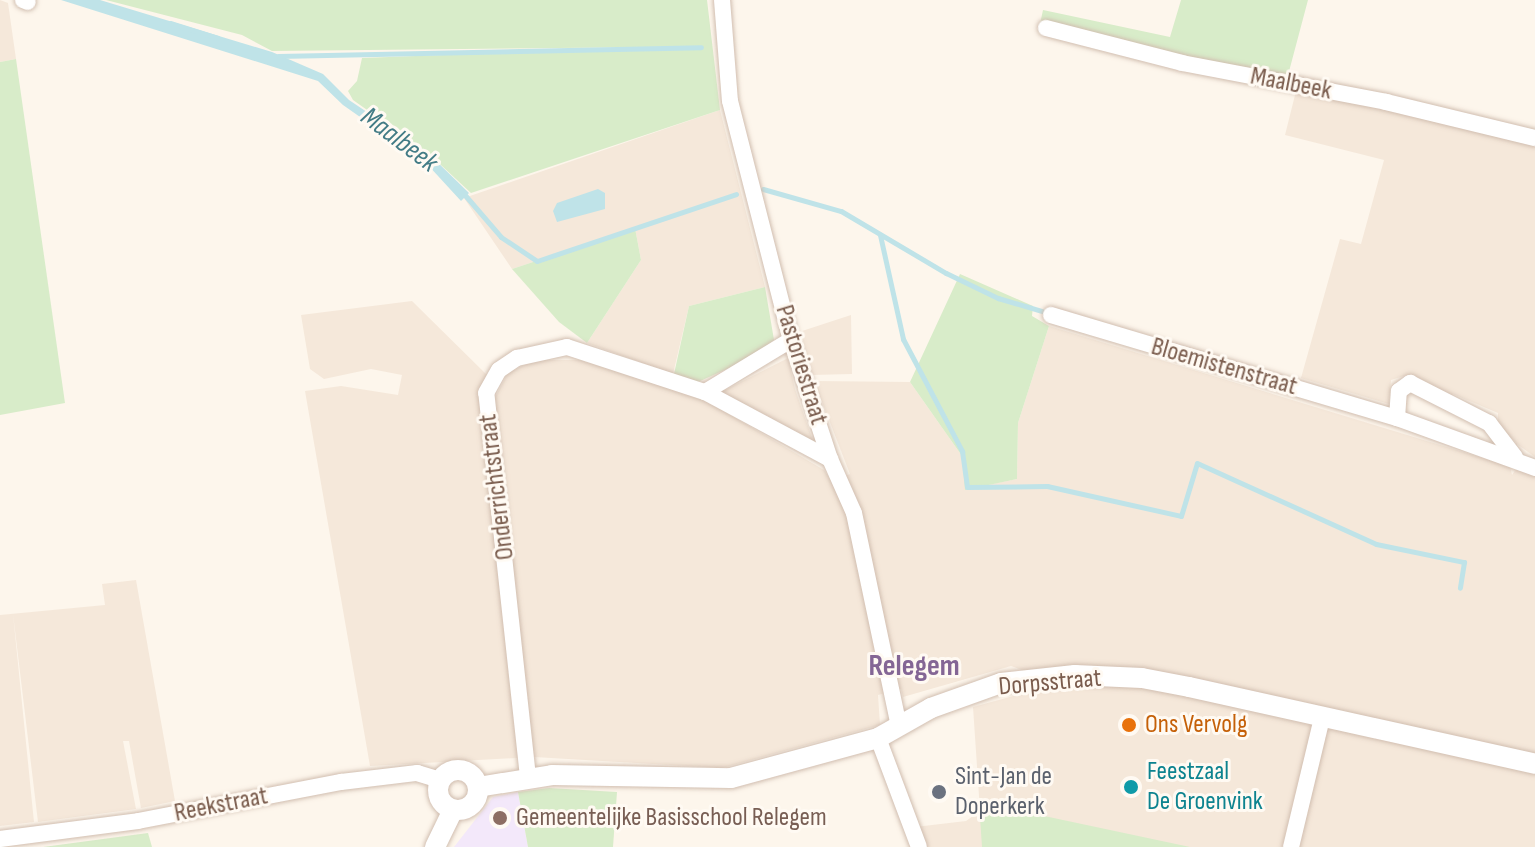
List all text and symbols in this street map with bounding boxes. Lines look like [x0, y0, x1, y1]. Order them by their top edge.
street label: Maalbeek [1248, 61, 1334, 107]
water label: Maalbeek [354, 100, 444, 180]
street label: Pastoriestraat [768, 301, 834, 429]
street label: Bloemistenstraat [1148, 331, 1300, 403]
street label: Onderrichtstraat [473, 412, 521, 562]
district label: Relegem [868, 648, 960, 684]
street label: Dorpsstraat [997, 663, 1103, 703]
place label: Ons Vervolg [1145, 709, 1247, 741]
marker: Ons Vervolg [1120, 716, 1138, 734]
place label: Feestzaal De Groenvink [1147, 756, 1263, 818]
place label: Sint-Jan de Doperkerk [955, 761, 1052, 822]
marker: Feestzaal De Groenvink [1122, 778, 1140, 796]
street label: Reekstraat [172, 781, 270, 829]
marker: Sint-Jan de Doperkerk [930, 783, 948, 801]
place label: Gemeentelijke Basisschool Relegem [516, 802, 827, 834]
marker: Gemeentelijke Basisschool Relegem [491, 809, 509, 827]

